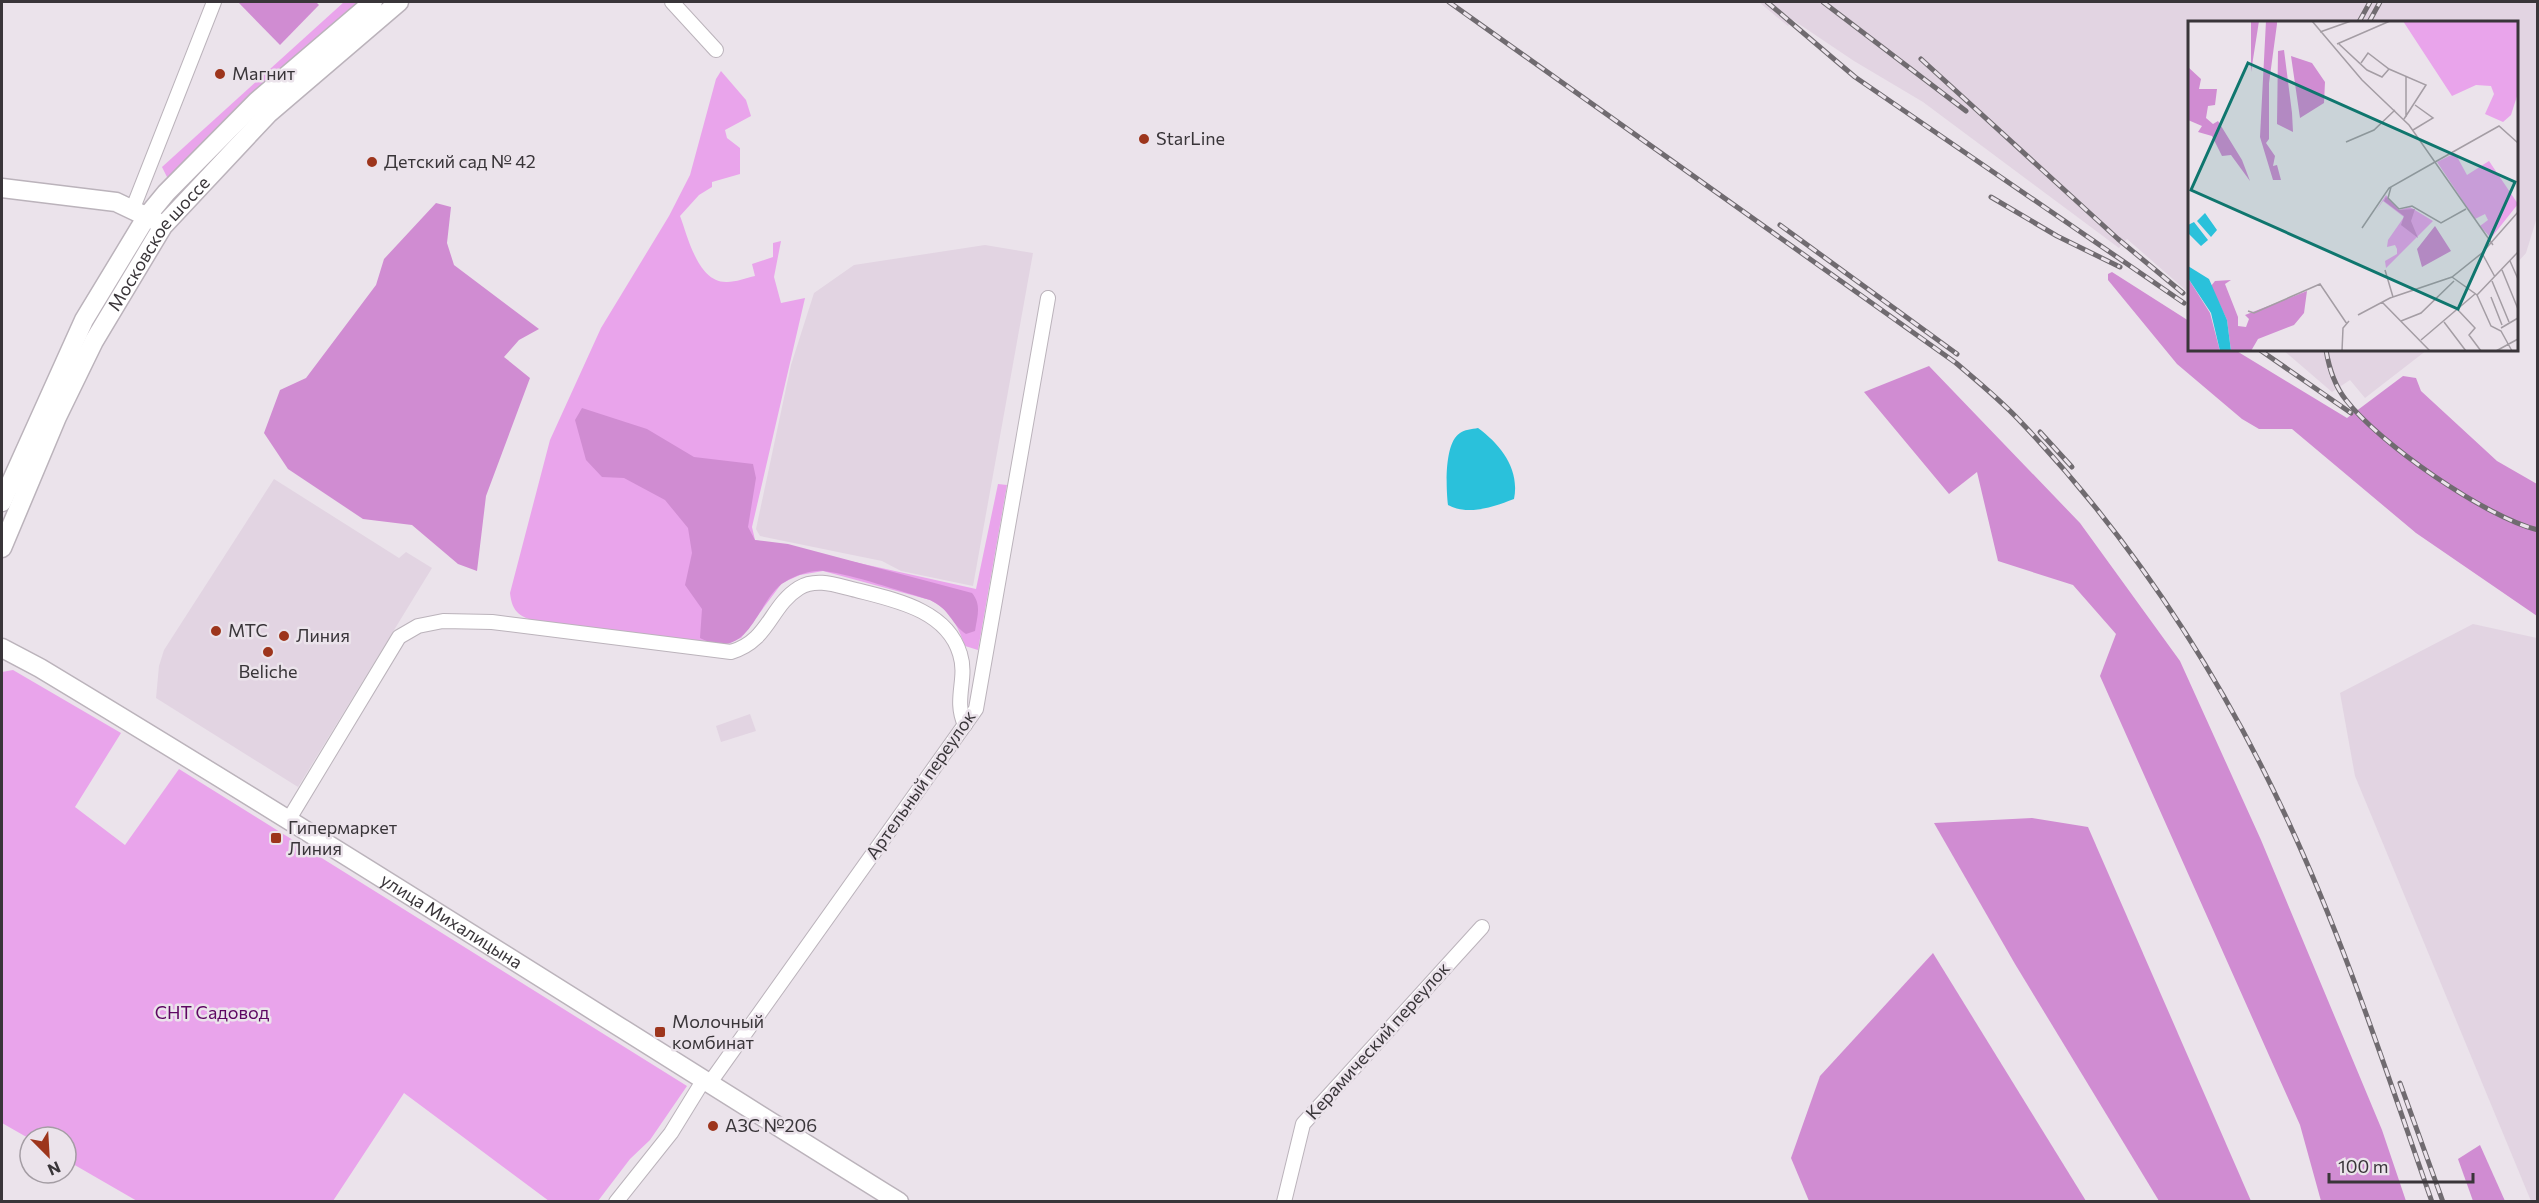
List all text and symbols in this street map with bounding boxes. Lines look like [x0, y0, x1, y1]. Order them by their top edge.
inset map [2188, 21, 2518, 351]
place label: Магнит [232, 62, 296, 84]
marker: Магнит [213, 67, 227, 81]
place label: StarLine [1156, 127, 1225, 149]
marker: StarLine [1137, 132, 1151, 146]
place label: Детский сад № 42 [384, 150, 536, 172]
marker: Детский сад № 42 [365, 155, 379, 169]
street label: Московское шоссе [103, 171, 214, 315]
place label: МТС [228, 619, 268, 641]
marker: МТС [209, 624, 223, 638]
place label: Линия [296, 624, 350, 646]
marker: Линия [277, 629, 291, 643]
marker: Beliche [261, 645, 275, 659]
place label: Beliche [238, 660, 298, 682]
street label: Артельный переулок [861, 706, 980, 863]
place label: Гипермаркет Линия [288, 816, 398, 859]
marker: Гипермаркет Линия [269, 831, 283, 845]
street label: улица Михалицына [377, 868, 527, 973]
street label: Керамический переулок [1301, 957, 1454, 1124]
park label: СНТ Садовод [155, 1001, 270, 1023]
place label: Молочный комбинат [672, 1010, 764, 1053]
marker: Молочный комбинат [653, 1025, 667, 1039]
place label: АЗС №206 [725, 1114, 817, 1136]
marker: АЗС №206 [706, 1119, 720, 1133]
north arrow [18, 1125, 78, 1185]
scale bar [2329, 1146, 2473, 1184]
text: 100 m [2338, 1155, 2388, 1177]
text: N [45, 1158, 64, 1180]

